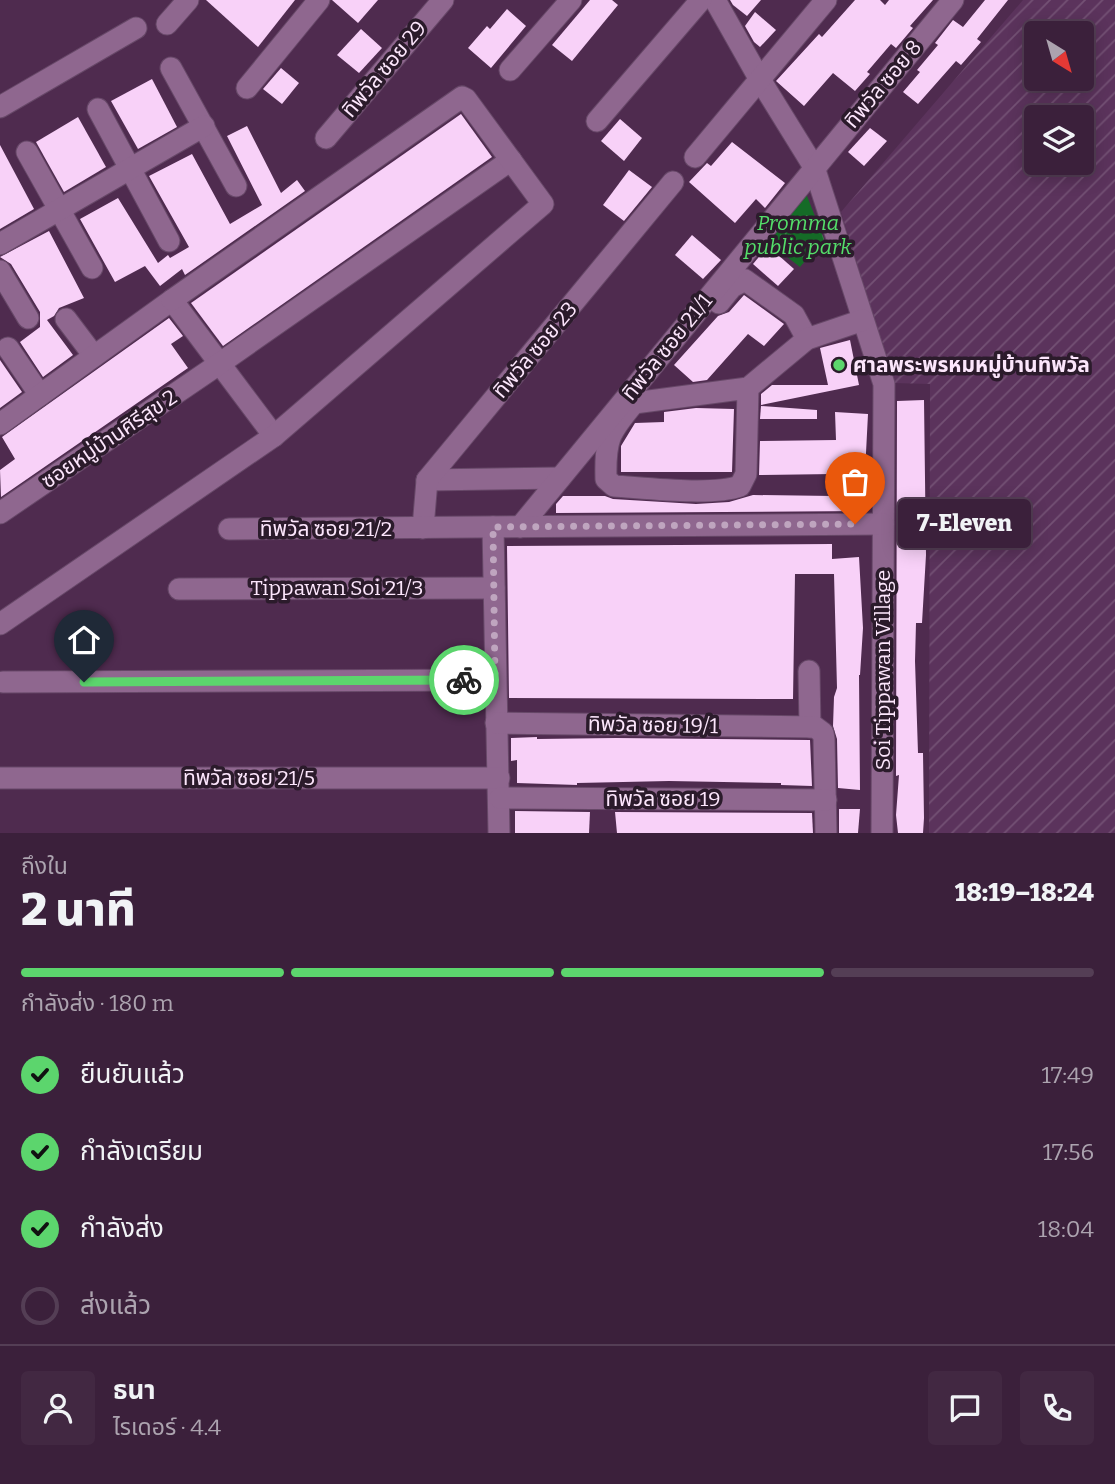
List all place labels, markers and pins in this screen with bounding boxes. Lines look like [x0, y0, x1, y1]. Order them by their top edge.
place label: ศาลพระพรหมหมู่บ้านทิพวัล [853, 352, 1090, 378]
marker: ศาลพระพรหมหมู่บ้านทิพวัล [831, 357, 847, 373]
pin [825, 452, 885, 524]
callout: 7-Eleven [897, 500, 1030, 548]
pin [54, 610, 114, 682]

